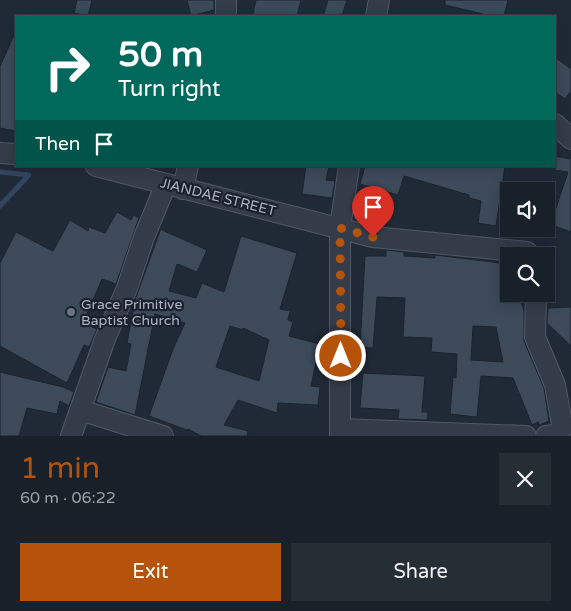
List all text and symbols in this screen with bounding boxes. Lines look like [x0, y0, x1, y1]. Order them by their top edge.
text: 50 m [118, 34, 203, 76]
icon: right [35, 35, 100, 100]
text: Turn right [118, 76, 220, 102]
icon: arrive [90, 130, 118, 158]
text: Then [35, 133, 80, 155]
street label: JIANDAE STREET [158, 174, 278, 220]
map controls [500, 182, 555, 302]
button: sound [500, 182, 555, 237]
pin [352, 186, 394, 237]
icon: arrive [359, 193, 387, 221]
button: search [500, 247, 555, 302]
place label: Grace Primitive Baptist Church [81, 296, 182, 329]
marker: Grace Primitive Baptist Church [65, 306, 77, 318]
position arrow [314, 329, 366, 381]
text: 1 min [20, 450, 100, 487]
button: close [499, 453, 551, 505]
text: 60 m · 06:22 [20, 488, 116, 508]
button: Exit [20, 543, 281, 601]
button: Share [291, 543, 551, 601]

